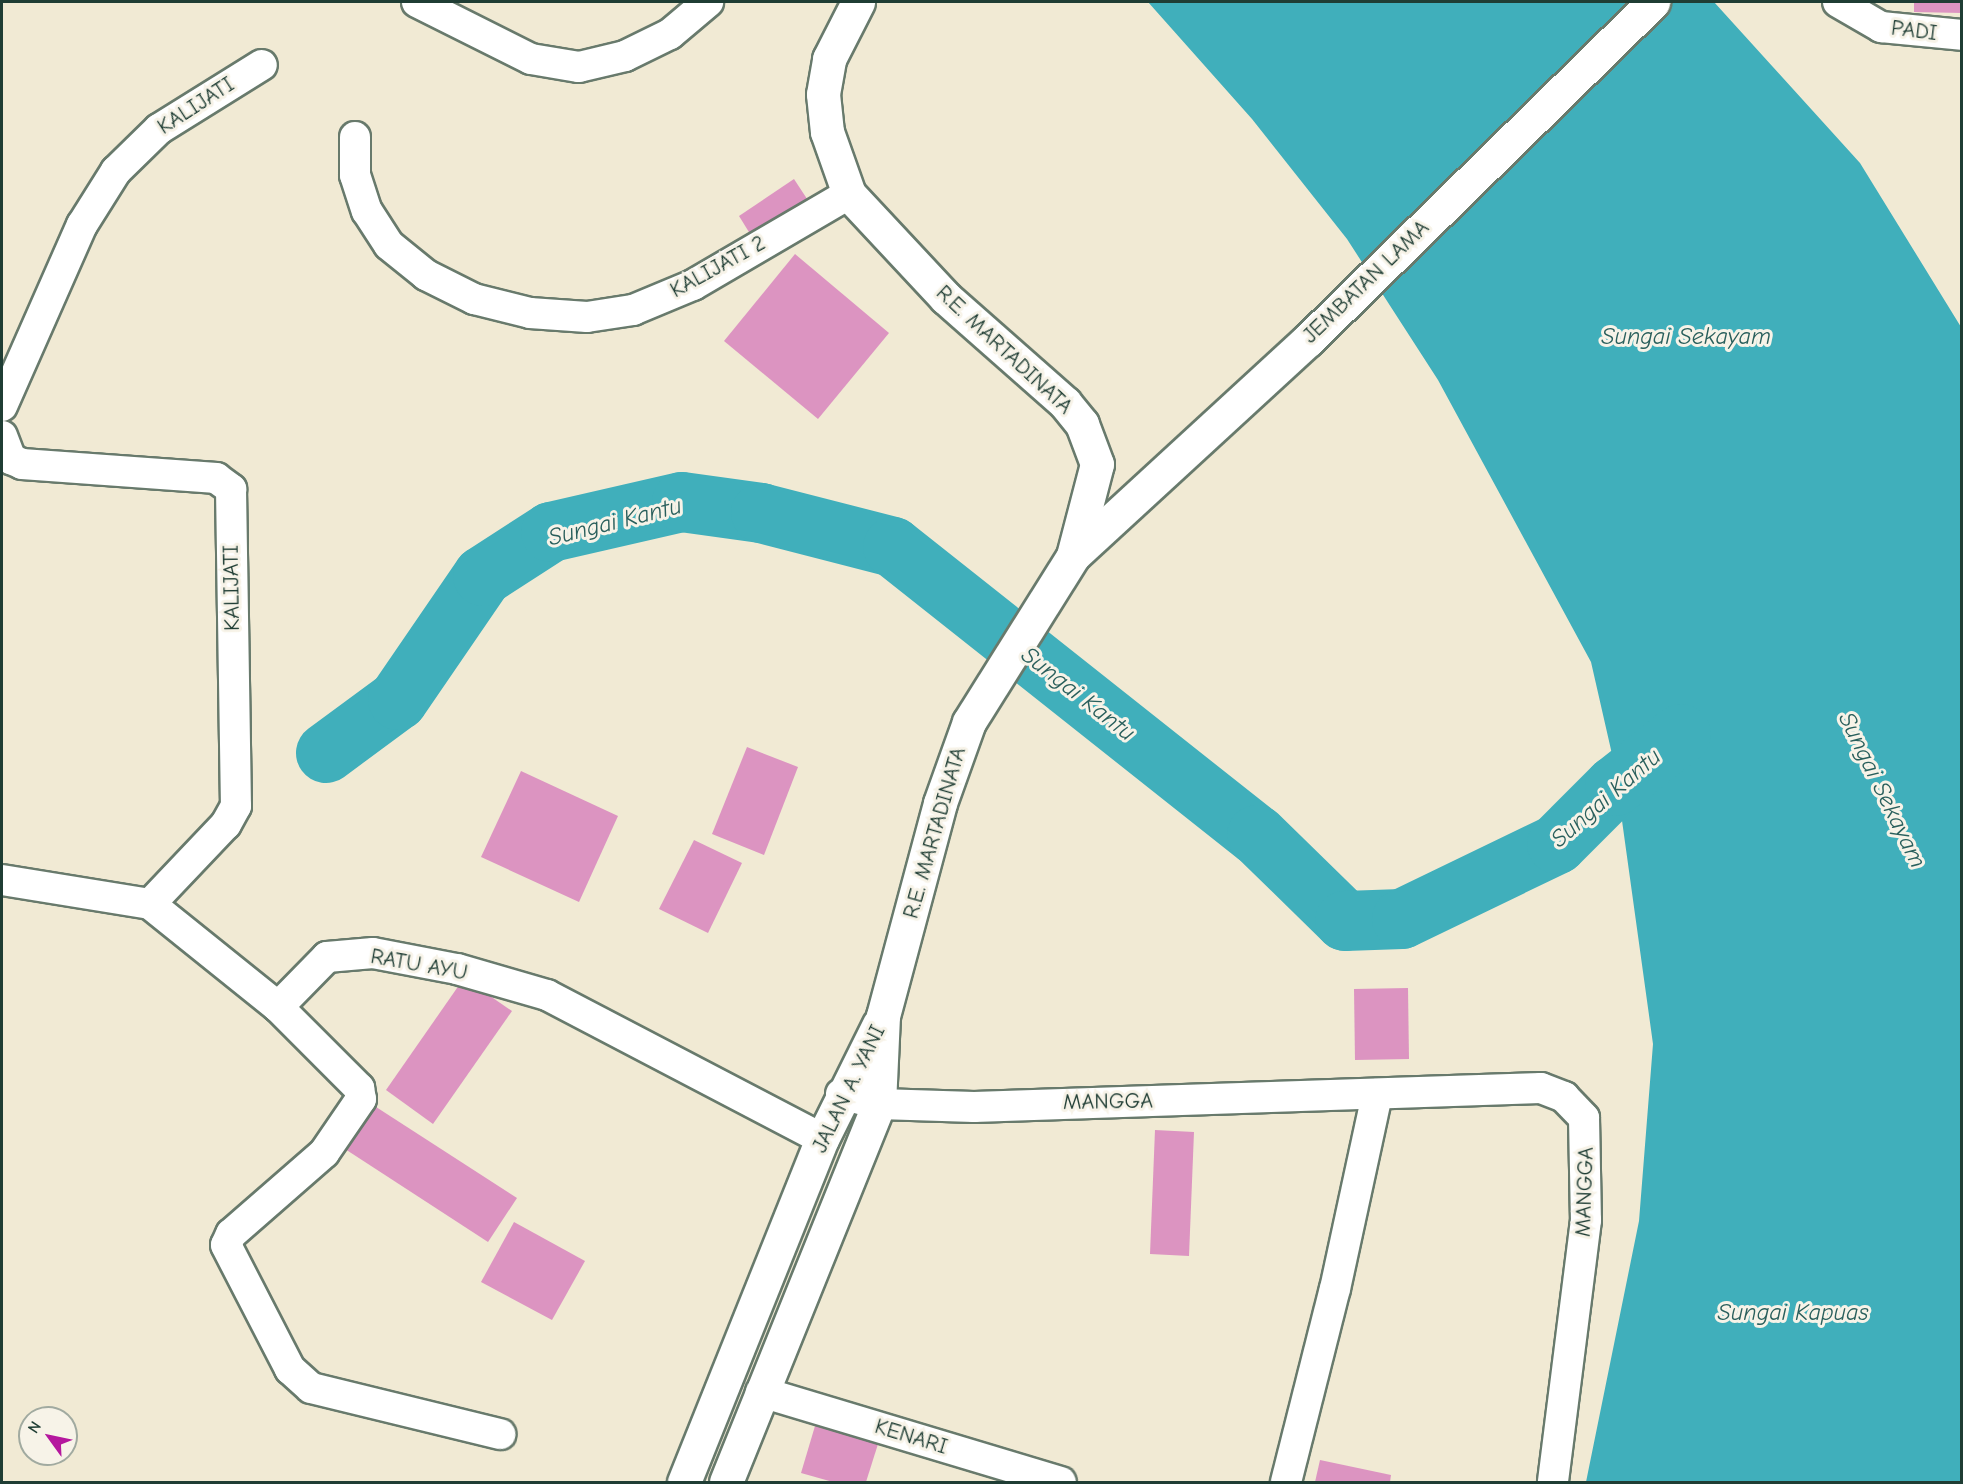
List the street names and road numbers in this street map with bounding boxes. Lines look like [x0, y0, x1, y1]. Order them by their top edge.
street label: PADI [1890, 15, 1938, 47]
street label: KALIJATI [153, 72, 239, 140]
street label: JEMBATAN LAMA [1297, 215, 1435, 349]
street label: KALIJATI 2 [666, 230, 770, 304]
street label: R.E. MARTADINATA [930, 280, 1078, 420]
street label: KALIJATI [218, 545, 246, 631]
street label: R.E. MARTADINATA [898, 744, 972, 922]
street label: RATU AYU [368, 943, 470, 987]
street label: JALAN A. YANI [807, 1021, 891, 1157]
street label: MANGGA [1063, 1088, 1153, 1116]
street label: MANGGA [1570, 1147, 1600, 1237]
street label: KENARI [871, 1413, 951, 1461]

